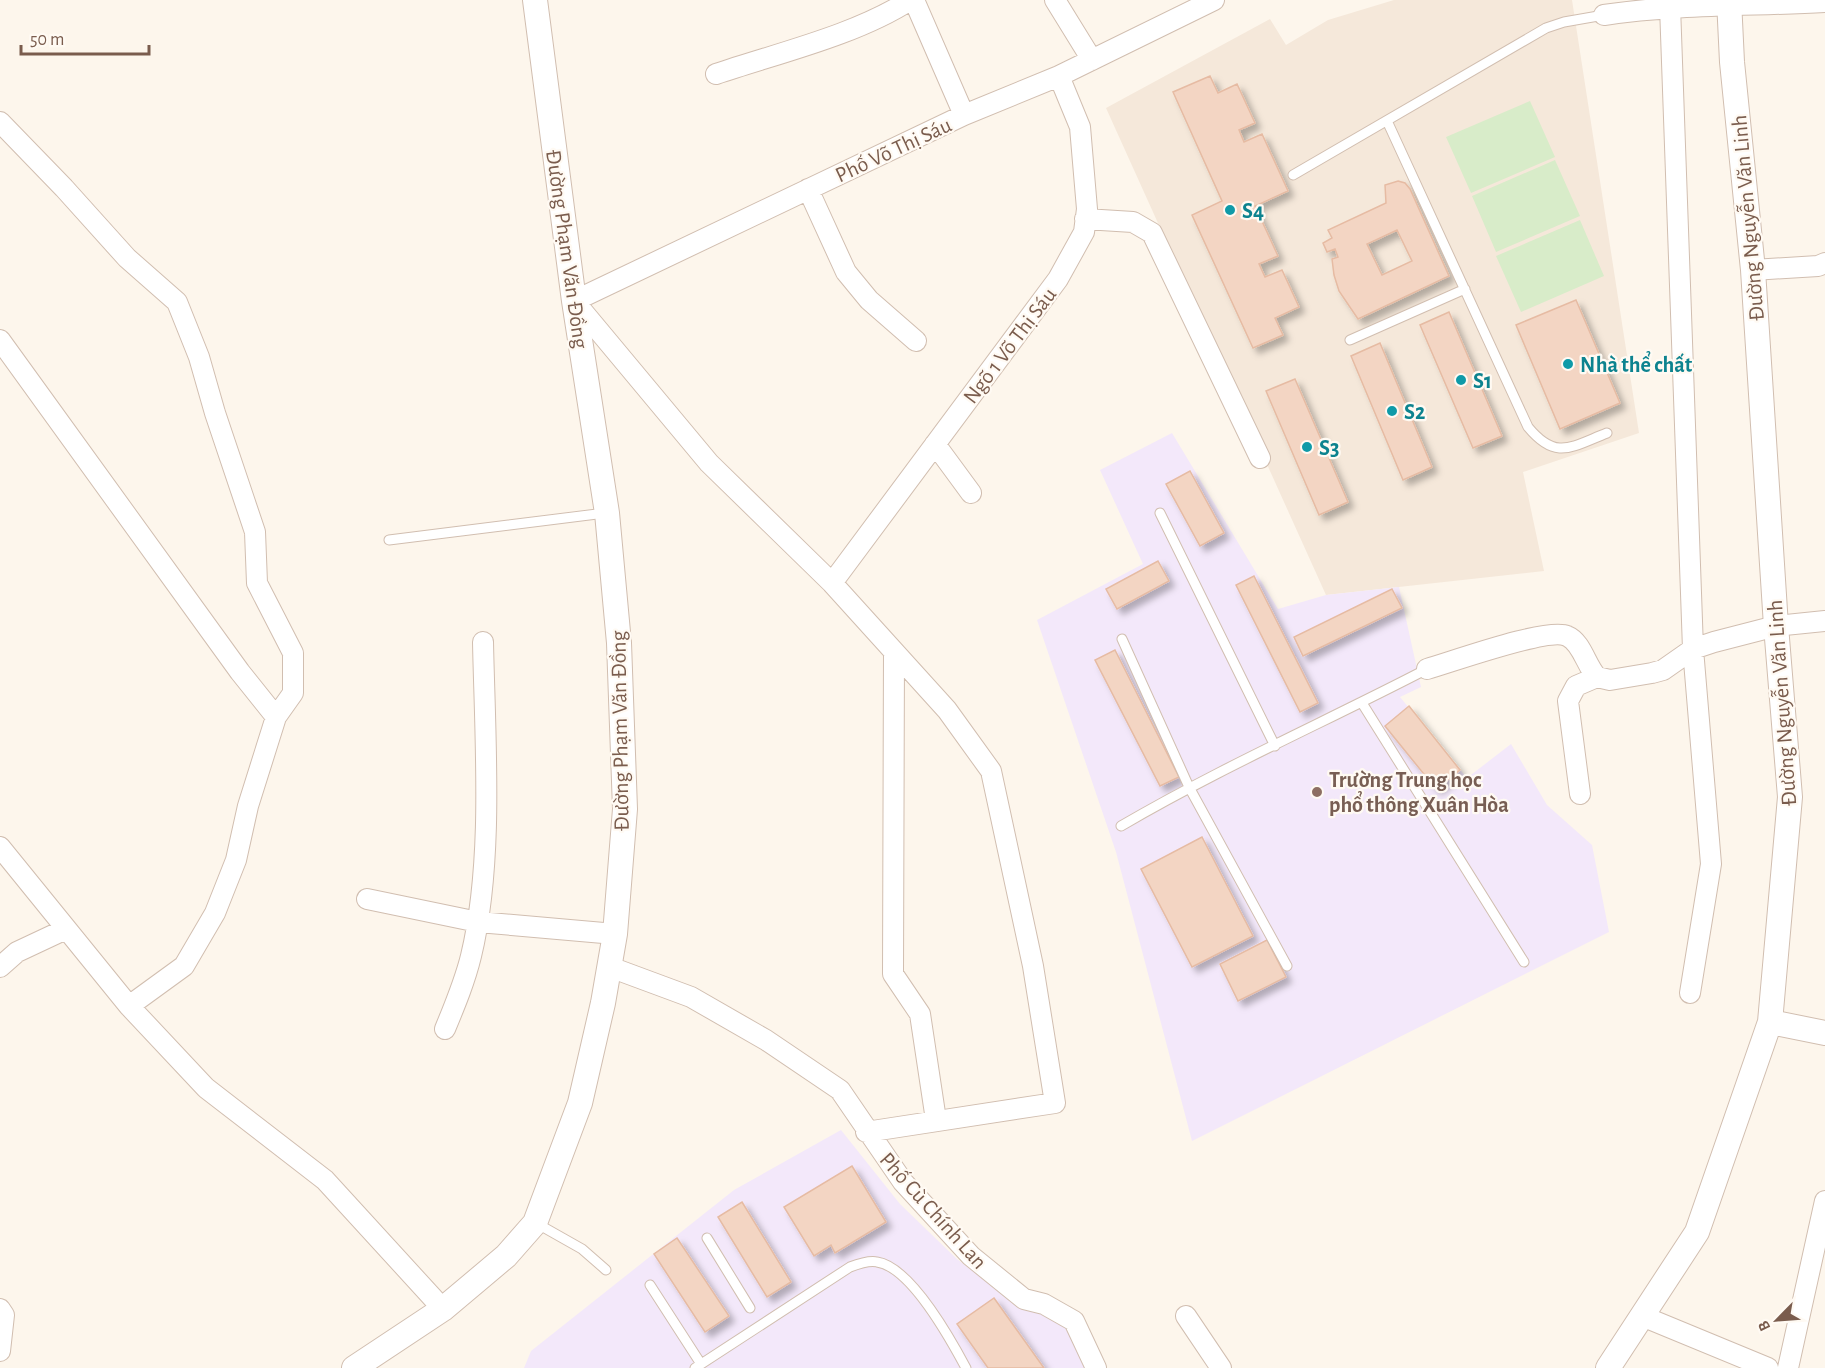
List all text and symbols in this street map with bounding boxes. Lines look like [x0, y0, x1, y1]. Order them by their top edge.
scale bar [21, 18, 148, 56]
text: 50 m [30, 31, 64, 49]
street label: Phố Võ Thị Sáu [832, 113, 955, 186]
street label: Đường Nguyễn Văn Linh [1728, 114, 1768, 322]
street label: Đường Phạm Văn Đồng [542, 148, 592, 350]
place label: S4 [1242, 200, 1264, 222]
marker: S4 [1223, 203, 1237, 217]
street label: Ngõ 1 Võ Thị Sáu [959, 283, 1060, 408]
place label: Nhà thể chất [1580, 350, 1693, 376]
marker: Nhà thể chất [1561, 357, 1575, 371]
place label: S1 [1473, 370, 1492, 392]
marker: S1 [1454, 373, 1468, 387]
place label: S2 [1404, 401, 1425, 423]
marker: S2 [1385, 404, 1399, 418]
place label: S3 [1319, 437, 1339, 459]
marker: S3 [1300, 440, 1314, 454]
street label: Đường Nguyễn Văn Linh [1764, 599, 1800, 807]
street label: Đường Phạm Văn Đồng [607, 630, 633, 831]
place label: Trường Trung học phổ thông Xuân Hòa [1329, 769, 1509, 816]
marker: Trường Trung học phổ thông Xuân Hòa [1310, 785, 1324, 799]
street label: Phố Cù Chính Lan [875, 1148, 991, 1273]
north arrow [1747, 1290, 1807, 1350]
text: B [1755, 1318, 1774, 1333]

